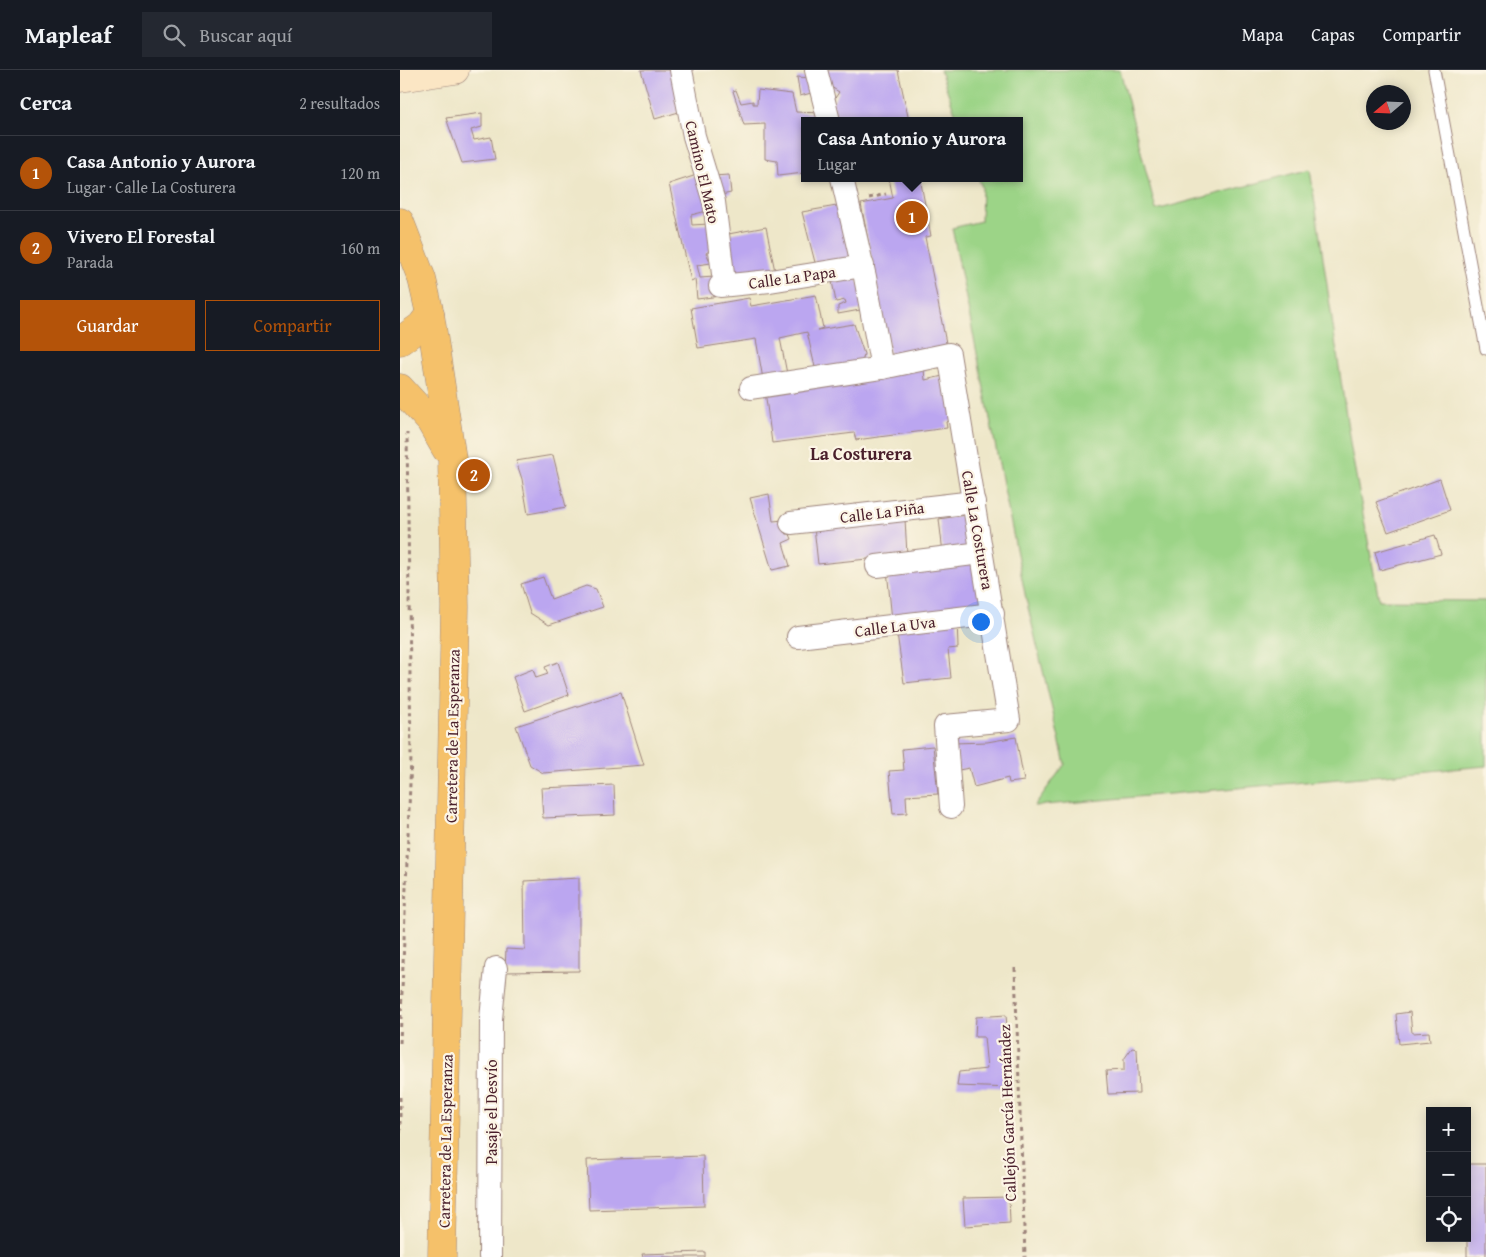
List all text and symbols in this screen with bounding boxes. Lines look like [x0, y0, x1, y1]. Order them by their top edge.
search box [142, 12, 492, 57]
text: Mapleaf [25, 17, 112, 52]
icon: search [160, 21, 188, 49]
text: Buscar aquí [200, 21, 292, 49]
text: Mapa [1242, 21, 1283, 48]
text: Capas [1311, 21, 1355, 48]
text: Compartir [1383, 21, 1461, 48]
north arrow [1366, 85, 1411, 130]
text: Cerca [20, 87, 72, 118]
text: 2 resultados [299, 91, 380, 115]
popup [801, 117, 1023, 182]
street label: Camino El Mato [679, 118, 727, 226]
text: Casa Antonio y Aurora [818, 124, 1006, 152]
text: Casa Antonio y Aurora [67, 147, 255, 175]
text: Lugar [818, 152, 856, 176]
text: 1 [32, 161, 40, 185]
text: 120 m [340, 161, 380, 185]
text: Lugar · Calle La Costurera [67, 175, 236, 199]
pin: 1 [896, 198, 928, 236]
text: Vivero El Forestal [67, 222, 215, 250]
text: 2 [32, 236, 40, 260]
text: 160 m [340, 236, 380, 260]
text: Parada [67, 250, 113, 274]
street label: Calle La Papa [747, 259, 837, 295]
button: Guardar [20, 300, 195, 351]
button: Compartir [205, 300, 380, 351]
district label: La Costurera [810, 440, 912, 467]
pin: 2 [458, 456, 490, 494]
street label: Calle La Costurera [956, 469, 1000, 592]
street label: Calle La Piña [838, 495, 926, 529]
street label: Calle La Uva [853, 609, 937, 643]
your location [968, 609, 994, 635]
street label: Carretera de La Esperanza [438, 648, 466, 823]
street label: Callejón García Hernández [992, 1024, 1022, 1202]
street label: Carretera de La Esperanza [431, 1053, 459, 1228]
street label: Pasaje el Desvío [479, 1059, 503, 1165]
map controls [1426, 1107, 1471, 1242]
button: + [1426, 1107, 1471, 1152]
button: − [1426, 1152, 1471, 1197]
button: locate [1426, 1197, 1471, 1242]

